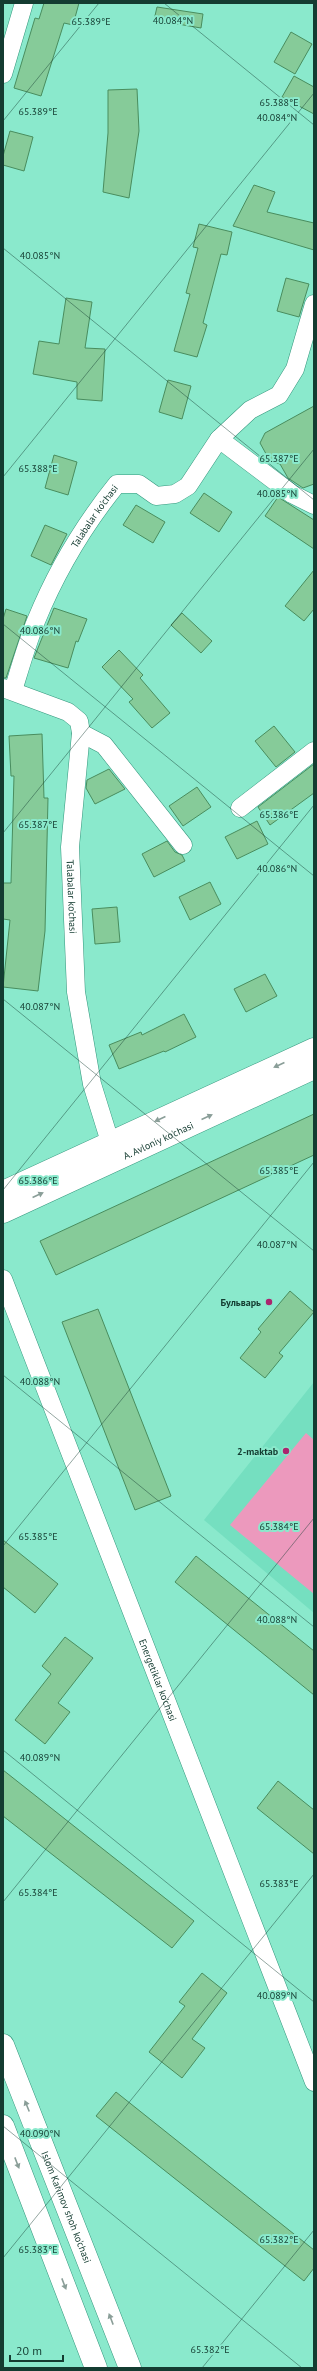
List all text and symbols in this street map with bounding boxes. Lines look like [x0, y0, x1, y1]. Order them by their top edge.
text: 40.084°N [153, 14, 193, 27]
text: 65.389°E [72, 15, 111, 28]
text: 65.388°E [260, 96, 299, 109]
text: 65.389°E [19, 105, 58, 118]
text: 40.084°N [257, 111, 297, 124]
text: 40.085°N [20, 249, 60, 262]
text: 65.387°E [260, 452, 299, 465]
text: 65.388°E [19, 462, 58, 475]
street label: Talabalar ko'chasi [68, 482, 121, 550]
text: 40.085°N [257, 487, 297, 500]
text: 40.086°N [20, 624, 60, 637]
text: 65.386°E [260, 808, 299, 821]
text: 65.387°E [19, 818, 58, 831]
street label: Talabalar ko'chasi [64, 859, 80, 934]
text: 40.086°N [257, 862, 297, 875]
text: 40.087°N [20, 1000, 60, 1013]
one-way arrow [273, 1062, 284, 1068]
one-way arrow [201, 1114, 213, 1120]
one-way arrow [155, 1116, 166, 1122]
street label: A. Avloniy ko'chasi [121, 1118, 195, 1162]
text: 65.385°E [260, 1164, 299, 1177]
text: 65.386°E [19, 1174, 58, 1187]
one-way arrow [33, 1192, 44, 1198]
text: 40.087°N [257, 1238, 297, 1251]
place label: Бульварь [220, 1296, 261, 1309]
marker: Бульварь [264, 1297, 274, 1307]
text: 40.088°N [20, 1375, 60, 1388]
place label: 2-maktab [237, 1445, 279, 1458]
marker: 2-maktab [281, 1446, 291, 1456]
text: 65.384°E [260, 1520, 299, 1533]
text: 65.385°E [19, 1530, 58, 1543]
text: 40.088°N [257, 1613, 297, 1626]
street label: Energetiklar ko'chasi [136, 1637, 180, 1723]
text: 40.089°N [20, 1751, 60, 1764]
text: 65.383°E [260, 1877, 299, 1890]
text: 65.384°E [19, 1886, 58, 1899]
text: 40.089°N [257, 1989, 297, 2002]
one-way arrow [24, 2100, 30, 2112]
text: 40.090°N [20, 2127, 60, 2140]
street label: Islom Karimov shoh ko'chasi [39, 2149, 95, 2265]
one-way arrow [15, 2157, 21, 2169]
text: 65.382°E [260, 2233, 299, 2246]
text: 65.383°E [19, 2243, 58, 2256]
one-way arrow [61, 2279, 67, 2291]
one-way arrow [107, 2312, 113, 2324]
scale bar [10, 2337, 63, 2363]
text: 20 m [16, 2343, 42, 2358]
text: 65.382°E [191, 2343, 230, 2356]

